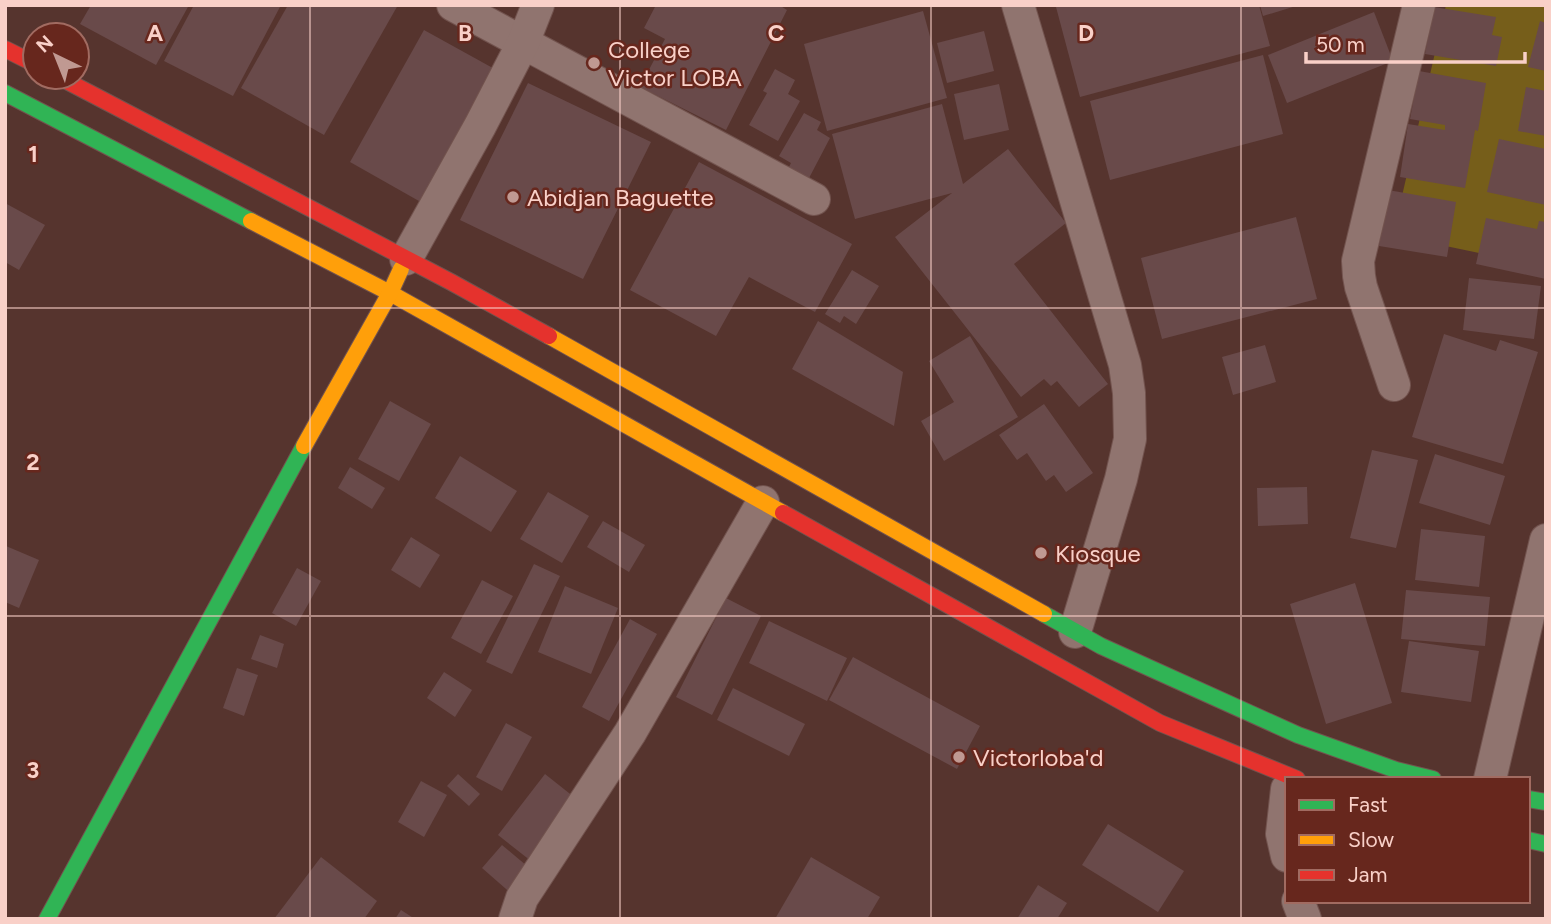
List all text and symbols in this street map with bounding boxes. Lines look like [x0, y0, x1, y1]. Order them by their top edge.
text: A [147, 19, 164, 47]
text: B [458, 19, 472, 47]
text: C [768, 19, 785, 47]
text: D [1078, 19, 1094, 47]
north arrow [21, 21, 91, 91]
scale bar [1306, 21, 1525, 65]
text: N [32, 31, 58, 57]
text: 50 m [1316, 32, 1365, 57]
place label: College Victor LOBA [608, 35, 742, 92]
marker: College Victor LOBA [586, 55, 602, 71]
text: 1 [28, 140, 38, 168]
place label: Abidjan Baguette [527, 183, 714, 212]
marker: Abidjan Baguette [505, 189, 521, 205]
text: 2 [26, 448, 40, 476]
place label: Kiosque [1055, 539, 1141, 568]
marker: Kiosque [1033, 545, 1049, 561]
place label: Victorloba'd [973, 743, 1104, 772]
marker: Victorloba'd [951, 749, 967, 765]
text: 3 [27, 756, 39, 784]
legend [1285, 777, 1530, 903]
text: Fast [1348, 792, 1388, 817]
text: Slow [1348, 827, 1394, 852]
text: Jam [1348, 862, 1387, 887]

